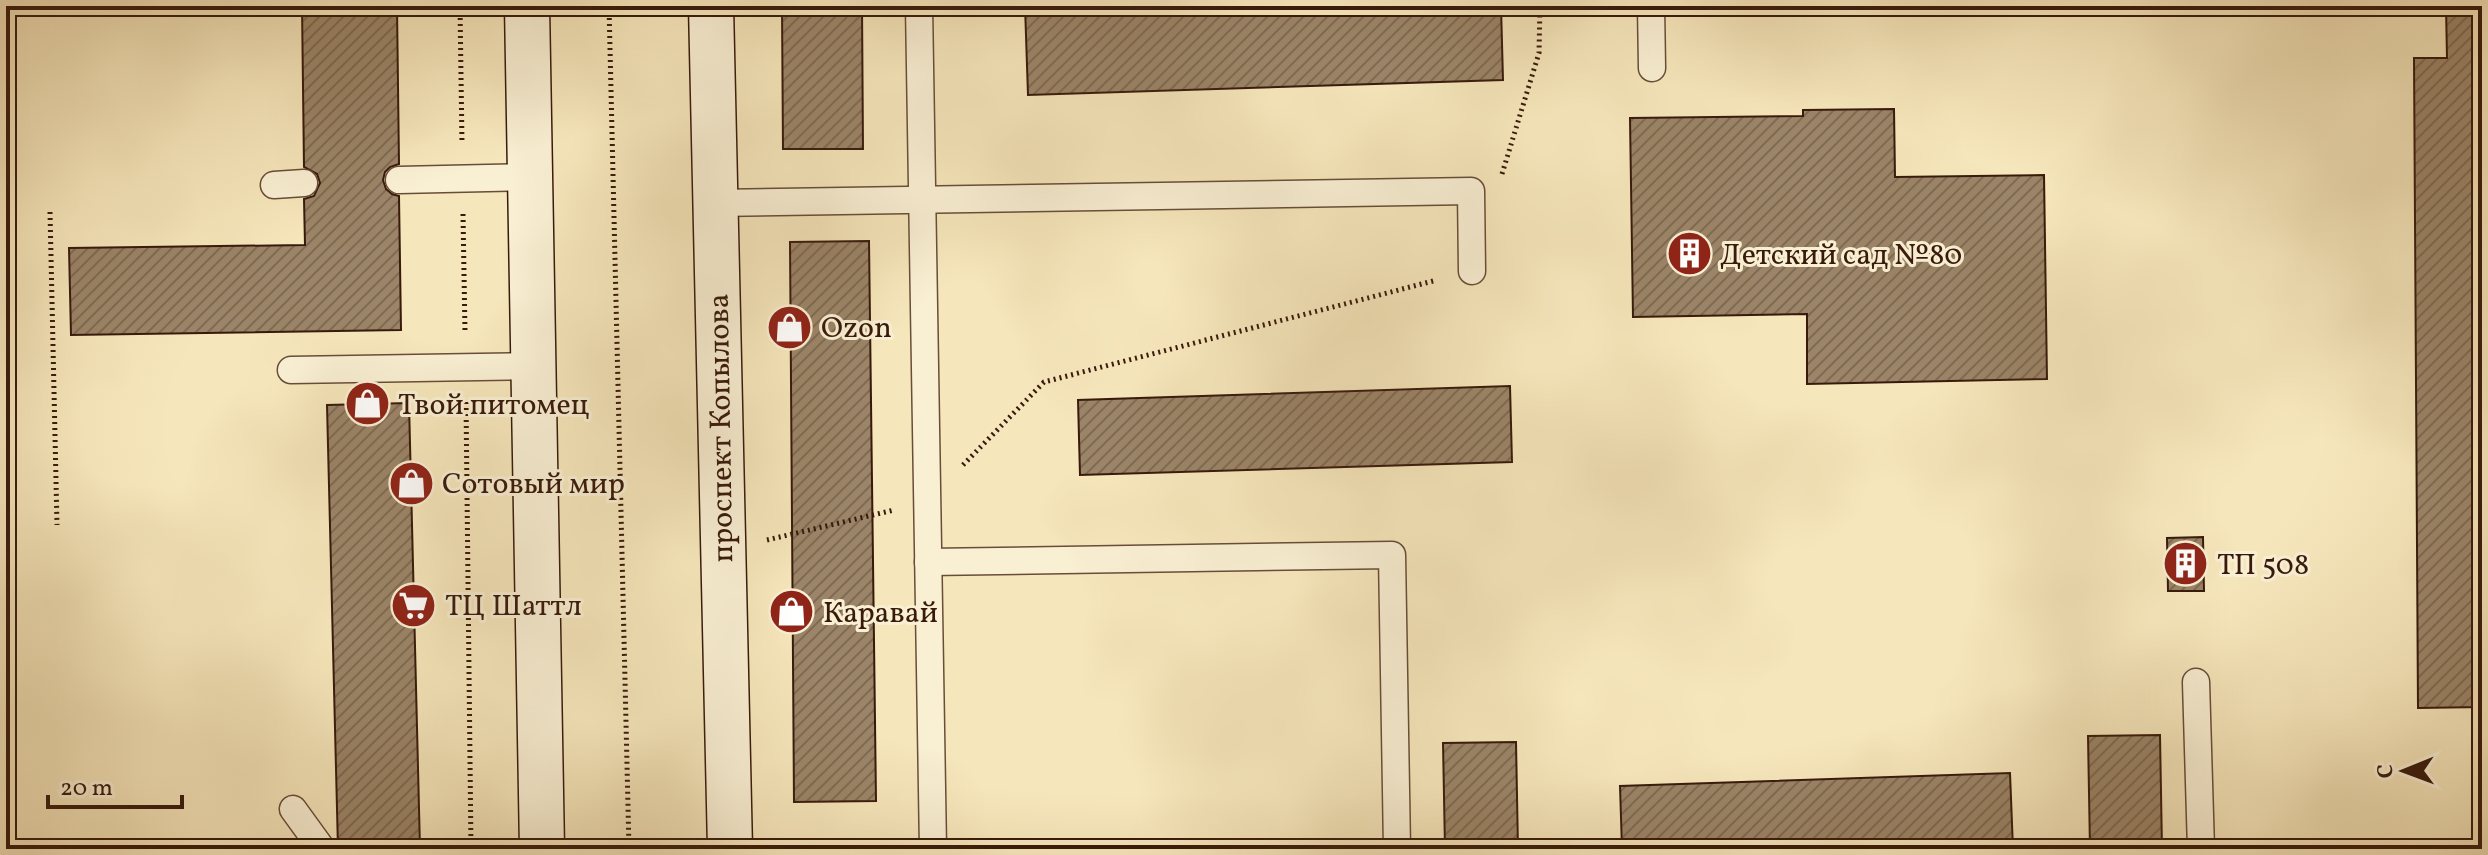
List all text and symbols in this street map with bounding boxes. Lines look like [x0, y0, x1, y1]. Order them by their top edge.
building icon: Детский сад №80 [1665, 230, 1713, 278]
place label: Детский сад №80 [1720, 235, 1962, 277]
street label: проспект Копылова [699, 293, 745, 563]
shop icon: Ozon [766, 303, 814, 351]
place label: Ozon [821, 308, 892, 350]
shop icon: Твой питомец [343, 380, 391, 428]
place label: Твой питомец [398, 385, 590, 427]
shop icon: Сотовый мир [387, 459, 435, 507]
place label: Сотовый мир [442, 464, 625, 506]
building icon: ТП 508 [2162, 540, 2210, 588]
place label: ТП 508 [2217, 545, 2309, 587]
supermarket icon: ТЦ Шаттл [390, 581, 438, 629]
place label: ТЦ Шаттл [445, 586, 582, 628]
shop icon: Каравай [768, 588, 816, 636]
place label: Каравай [823, 593, 938, 635]
north arrow [2364, 731, 2444, 811]
scale bar [48, 759, 182, 809]
text: С [2371, 764, 2402, 779]
text: 20 m [60, 772, 113, 806]

